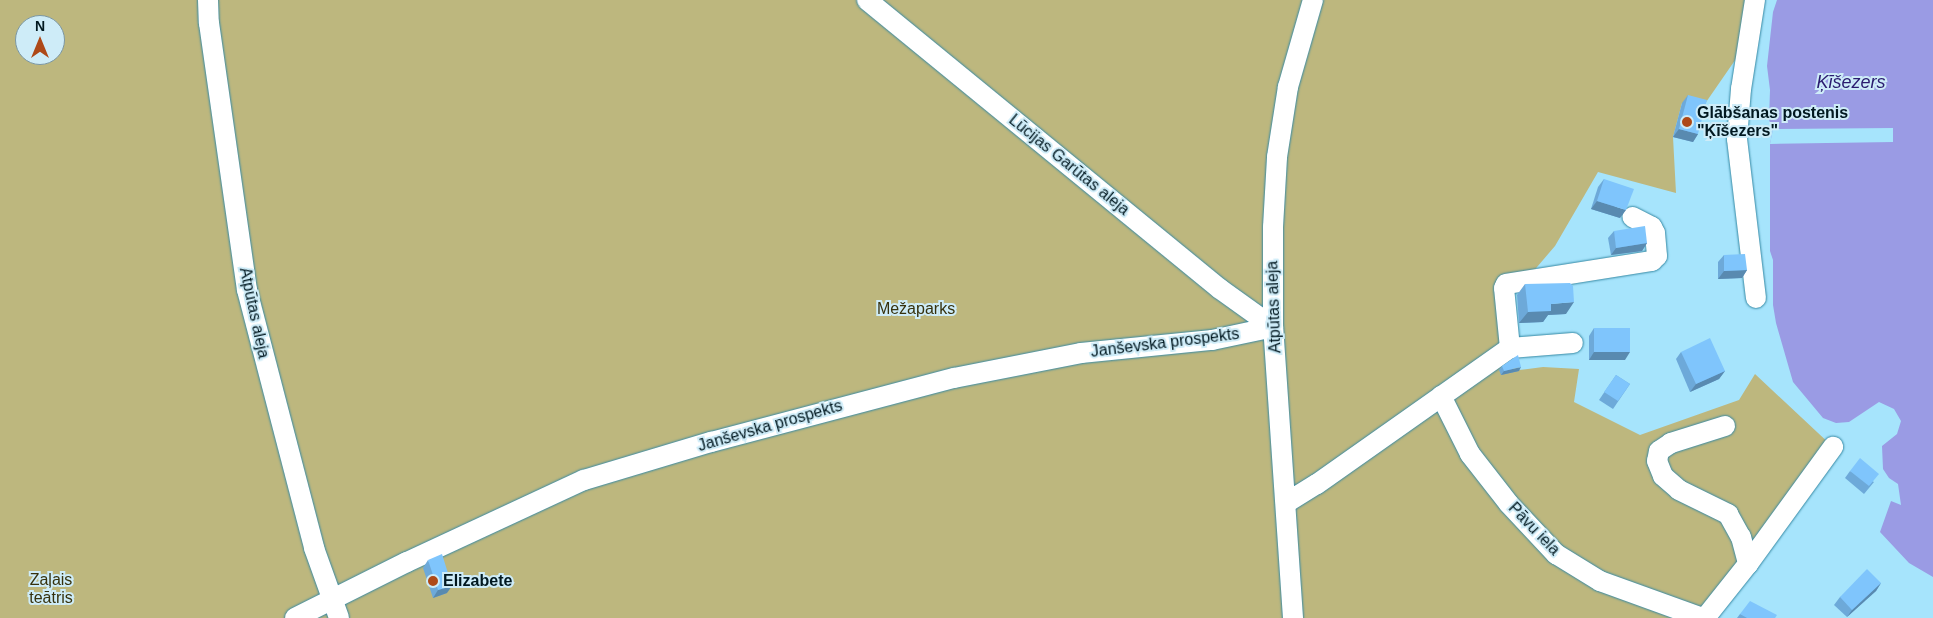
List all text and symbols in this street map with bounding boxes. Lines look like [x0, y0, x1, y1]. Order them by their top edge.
north arrow [15, 15, 65, 65]
text: N [35, 18, 45, 34]
water label: Ķīšezers [1816, 71, 1886, 93]
place label: Glābšanas postenis "Ķīšezers" [1697, 103, 1848, 141]
street label: Lūcijas Garūtas aleja [1005, 111, 1133, 219]
marker: Glābšanas postenis "Ķīšezers" [1681, 116, 1693, 128]
street label: Atpūtas aleja [1263, 260, 1285, 354]
street label: Atpūtas aleja [235, 266, 273, 360]
park label: Mežaparks [877, 299, 955, 319]
street label: Janševska prospekts [1090, 324, 1240, 362]
street label: Janševska prospekts [696, 396, 844, 456]
street label: Pāvu iela [1504, 499, 1564, 559]
park label: Zaļais teātris [29, 570, 73, 608]
place label: Elizabete [443, 571, 512, 591]
marker: Elizabete [427, 575, 439, 587]

